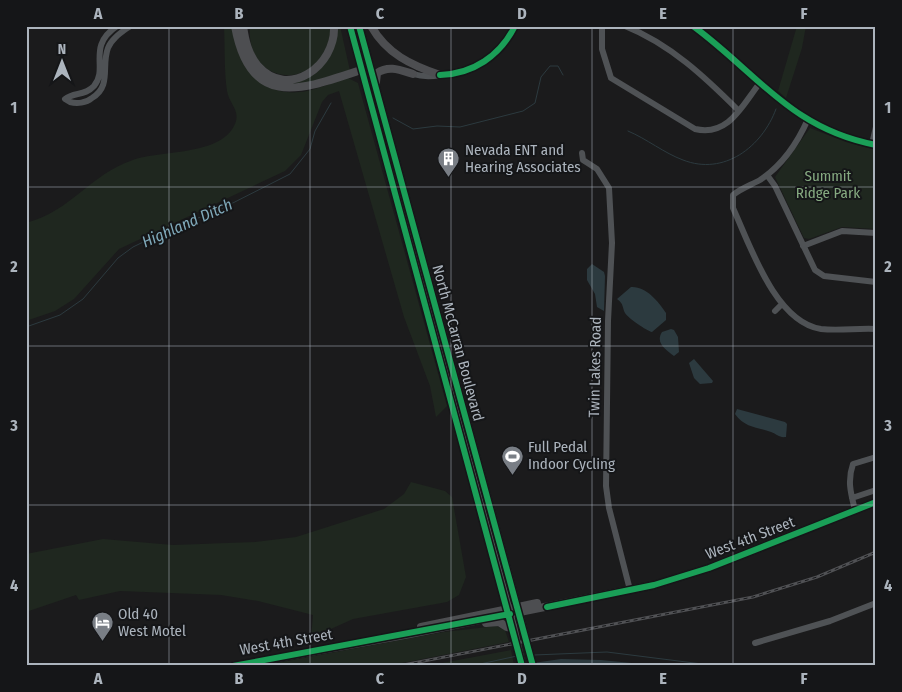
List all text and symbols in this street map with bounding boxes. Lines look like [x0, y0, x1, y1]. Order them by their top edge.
text: A [93, 4, 103, 23]
text: B [235, 4, 244, 23]
text: C [376, 4, 385, 23]
text: D [517, 4, 527, 23]
text: E [659, 4, 667, 23]
text: F [800, 4, 808, 23]
north arrow [38, 38, 88, 88]
text: N [58, 41, 66, 58]
text: 1 [11, 98, 17, 117]
text: 1 [885, 98, 891, 117]
place label: Nevada ENT and Hearing Associates [465, 141, 581, 176]
building icon: Nevada ENT and Hearing Associates [437, 147, 461, 178]
park label: Summit Ridge Park [796, 167, 860, 202]
water label: Highland Ditch [139, 195, 235, 251]
text: 2 [9, 257, 18, 276]
text: 2 [883, 257, 892, 276]
street label: North McCarran Boulevard [428, 263, 488, 423]
street label: Twin Lakes Road [585, 316, 605, 418]
text: 3 [9, 416, 18, 435]
text: 3 [883, 416, 892, 435]
place label: Full Pedal Indoor Cycling [528, 438, 615, 473]
sports icon: Full Pedal Indoor Cycling [500, 444, 524, 475]
street label: West 4th Street [703, 513, 797, 563]
text: 4 [10, 576, 18, 595]
text: 4 [884, 576, 892, 595]
place label: Old 40 West Motel [118, 605, 186, 640]
hotel icon: Old 40 West Motel [90, 611, 114, 642]
street label: West 4th Street [238, 625, 334, 659]
text: A [93, 669, 103, 688]
text: B [235, 669, 244, 688]
text: C [376, 669, 385, 688]
text: D [517, 669, 527, 688]
text: E [659, 669, 667, 688]
text: F [800, 669, 808, 688]

